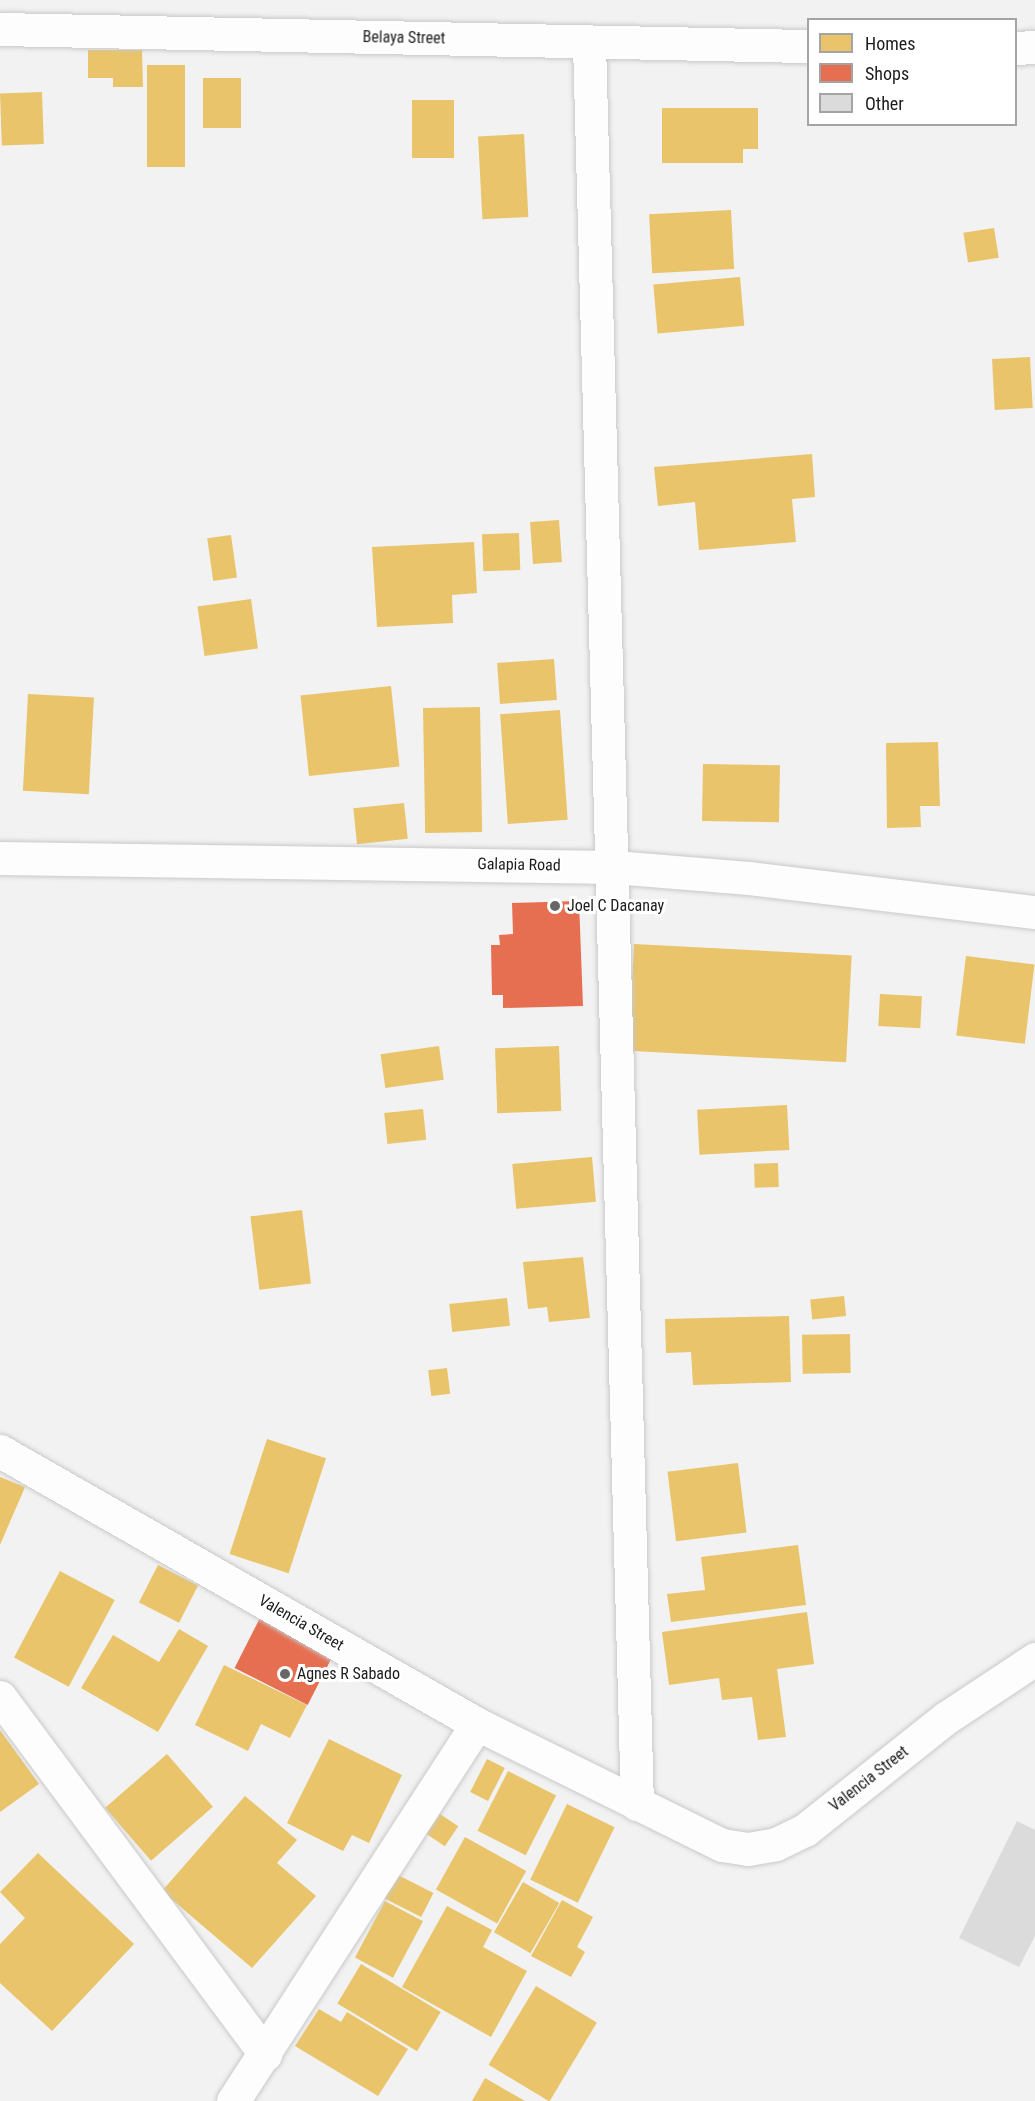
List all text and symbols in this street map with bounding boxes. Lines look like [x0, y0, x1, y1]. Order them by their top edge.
legend [807, 18, 1017, 126]
street label: Belaya Street [362, 28, 446, 48]
text: Homes [865, 33, 915, 54]
text: Shops [865, 63, 909, 84]
text: Other [865, 93, 904, 114]
street label: Galapia Road [477, 855, 561, 875]
place label: Joel C Dacanay [567, 896, 664, 916]
marker: Joel C Dacanay [548, 899, 562, 913]
street label: Valencia Street [255, 1591, 347, 1655]
place label: Agnes R Sabado [297, 1664, 400, 1684]
marker: Agnes R Sabado [278, 1667, 292, 1681]
street label: Valencia Street [826, 1742, 912, 1816]

